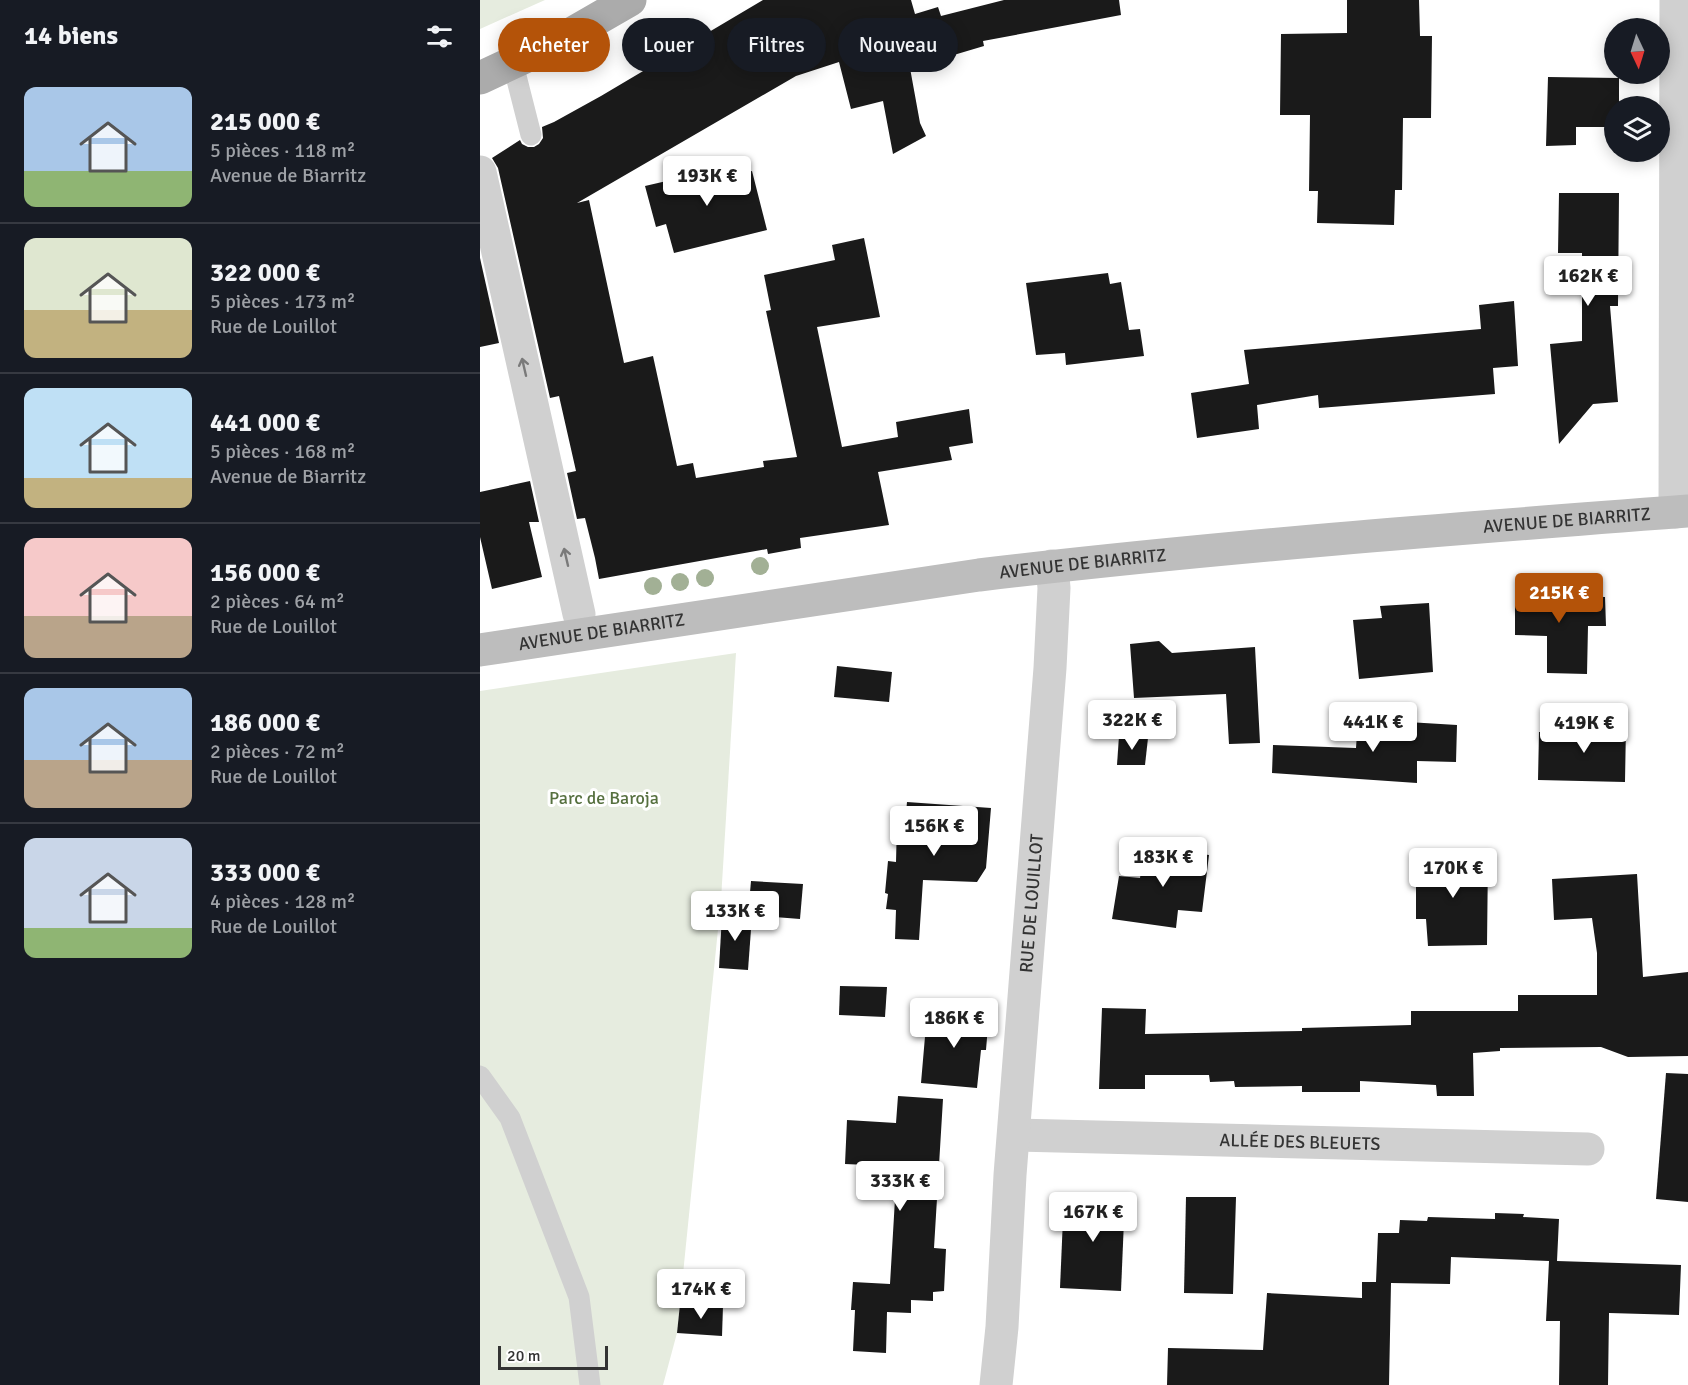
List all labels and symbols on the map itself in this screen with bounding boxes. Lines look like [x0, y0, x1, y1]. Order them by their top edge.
north arrow [1604, 18, 1670, 84]
pin: 193K € [658, 156, 756, 207]
pin: 162K € [1539, 256, 1637, 307]
one-way arrow [517, 358, 529, 377]
street label: AVENUE DE BIARRITZ [1482, 503, 1651, 538]
street label: AVENUE DE BIARRITZ [998, 544, 1167, 584]
one-way arrow [560, 548, 571, 567]
pin: 215K € [1510, 573, 1608, 624]
street label: AVENUE DE BIARRITZ [517, 608, 686, 655]
pin: 322K € [1083, 700, 1181, 751]
pin: 441K € [1324, 702, 1422, 753]
pin: 419K € [1535, 703, 1633, 754]
park label: Parc de Baroja [549, 787, 659, 809]
pin: 156K € [885, 806, 983, 857]
street label: RUE DE LOUILLOT [1015, 833, 1048, 974]
pin: 183K € [1114, 837, 1212, 888]
pin: 170K € [1404, 848, 1502, 899]
pin: 133K € [686, 891, 784, 942]
pin: 186K € [905, 998, 1003, 1049]
street label: ALLÉE DES BLEUETS [1219, 1129, 1381, 1155]
pin: 333K € [851, 1161, 949, 1212]
pin: 167K € [1044, 1192, 1142, 1243]
pin: 174K € [652, 1269, 750, 1320]
scale bar [498, 1343, 608, 1370]

